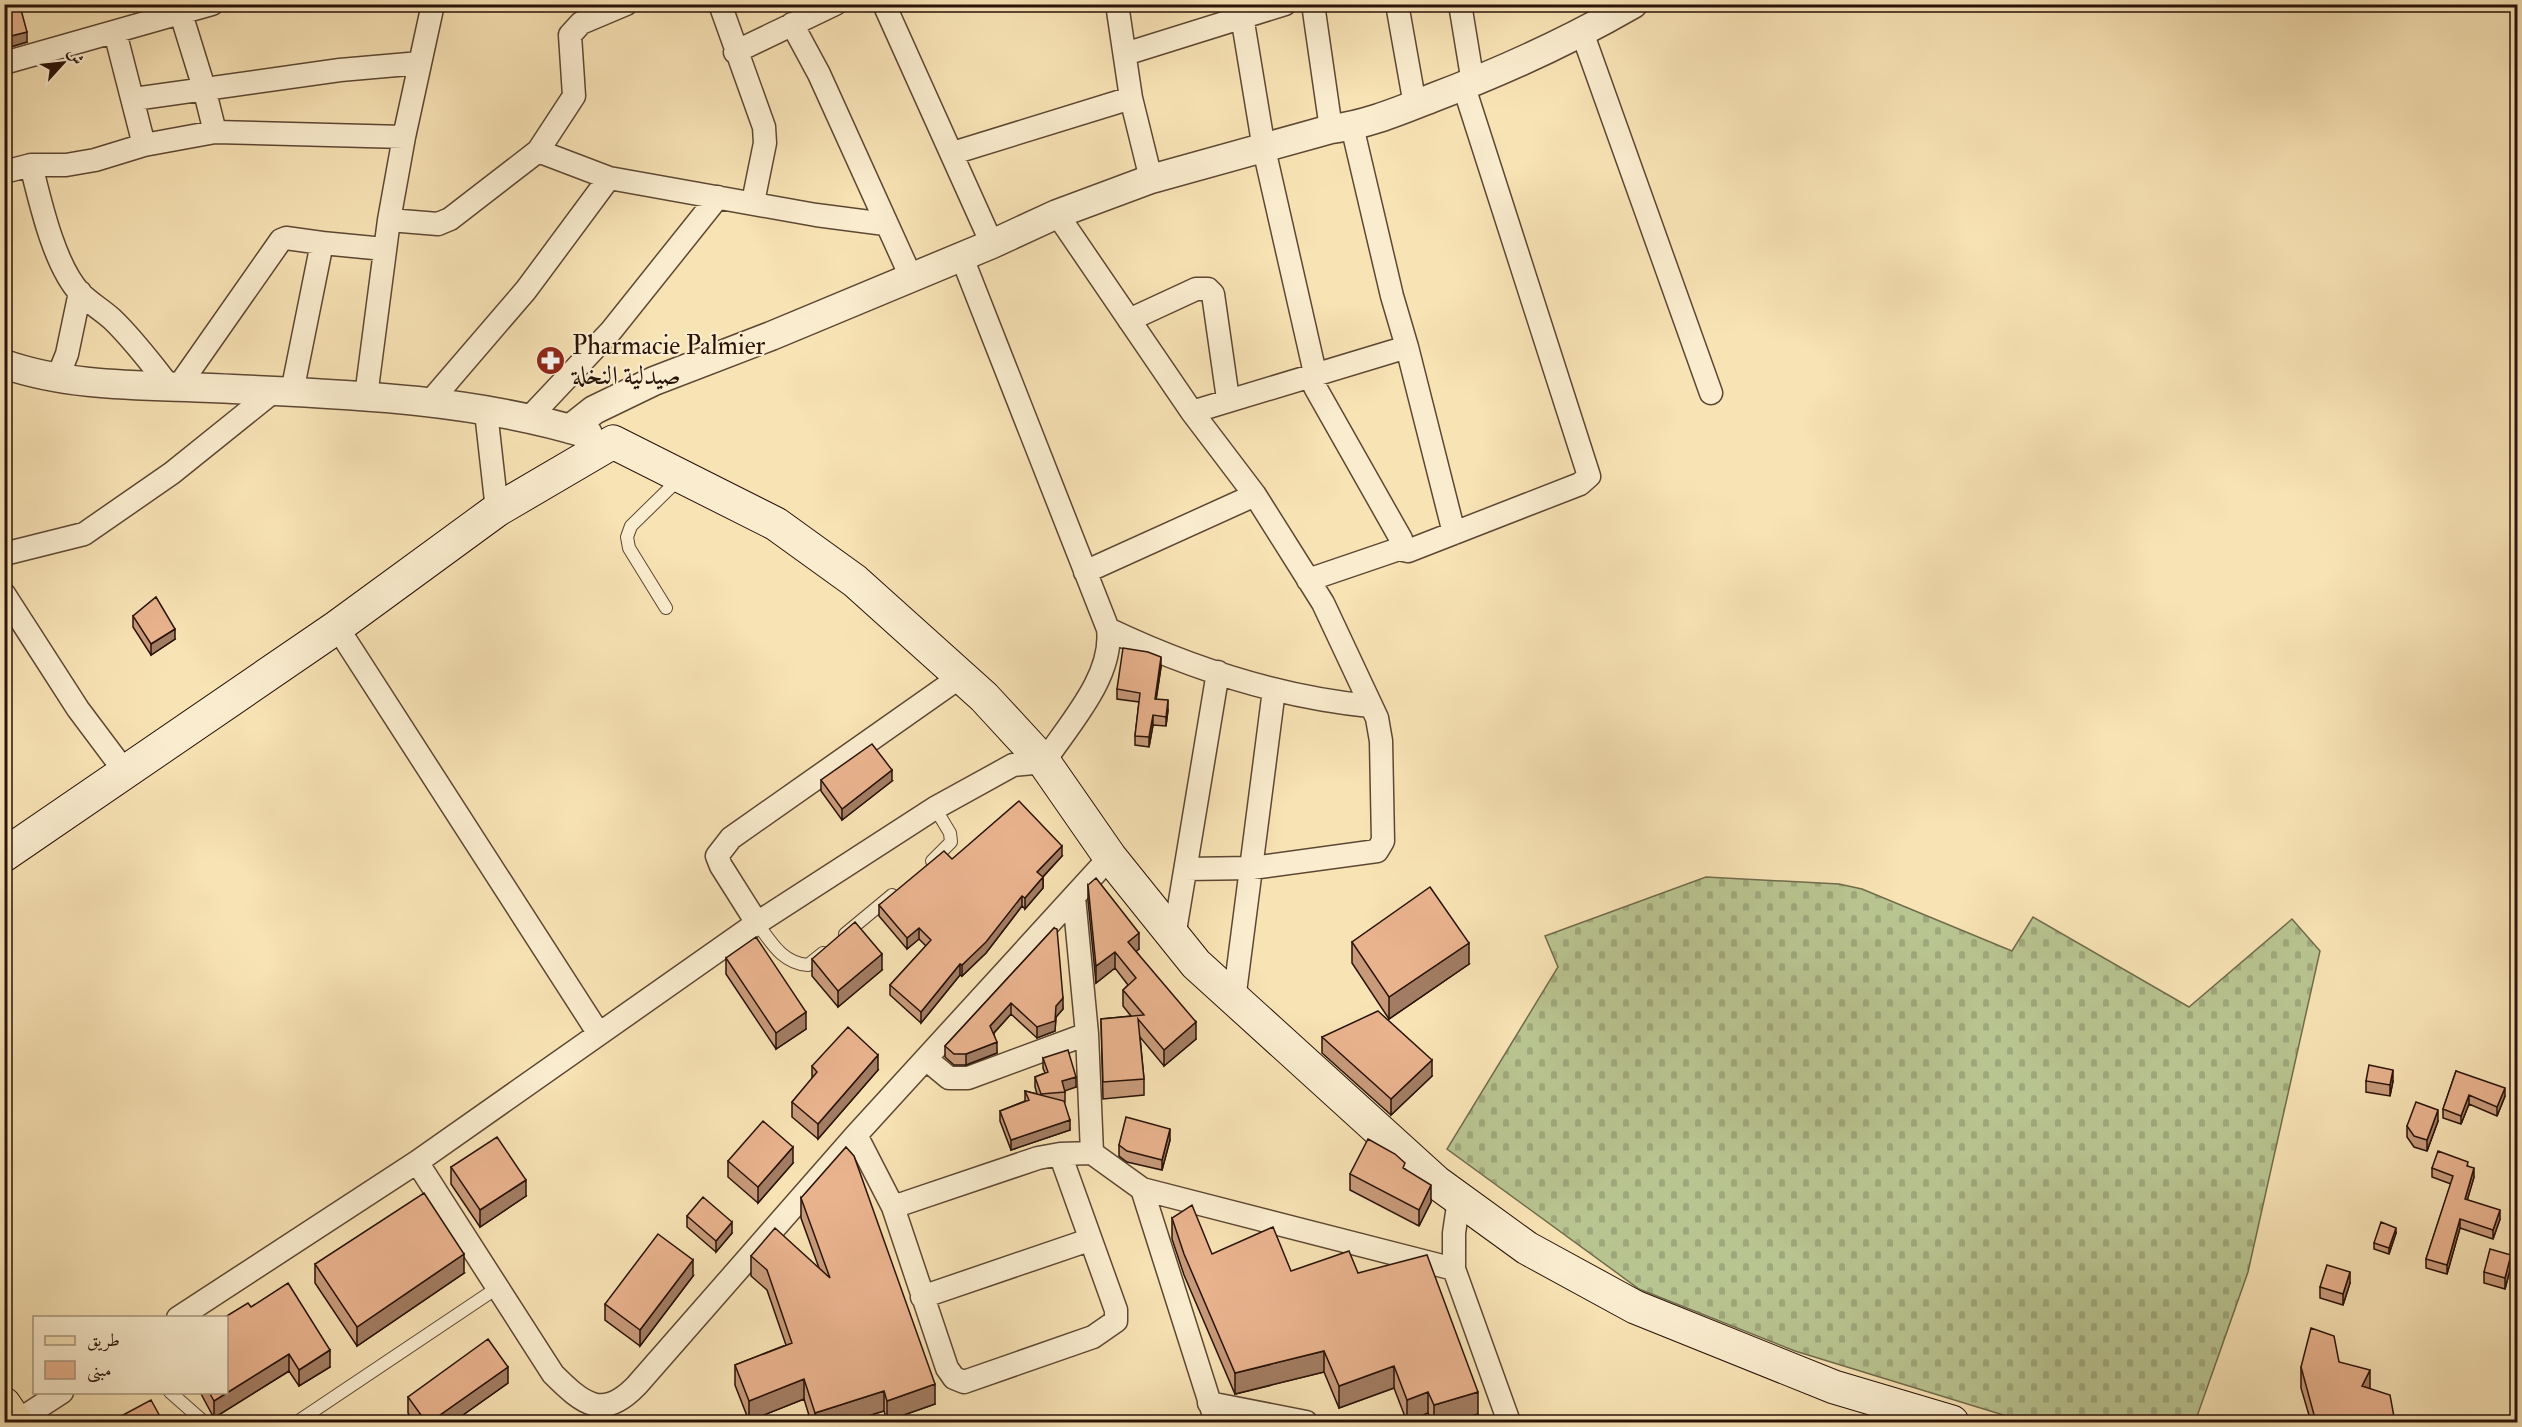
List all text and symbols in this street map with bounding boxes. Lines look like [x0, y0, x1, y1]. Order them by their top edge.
north arrow [33, 33, 93, 93]
text: ش [63, 45, 88, 68]
place label: Pharmacie Palmier صيدلية النخلة [570, 330, 765, 392]
pharmacy icon: Pharmacie Palmier صيدلية النخلة [535, 344, 567, 376]
legend [33, 1316, 228, 1394]
text: طريق [87, 1329, 120, 1352]
text: مبنى [87, 1359, 112, 1383]

